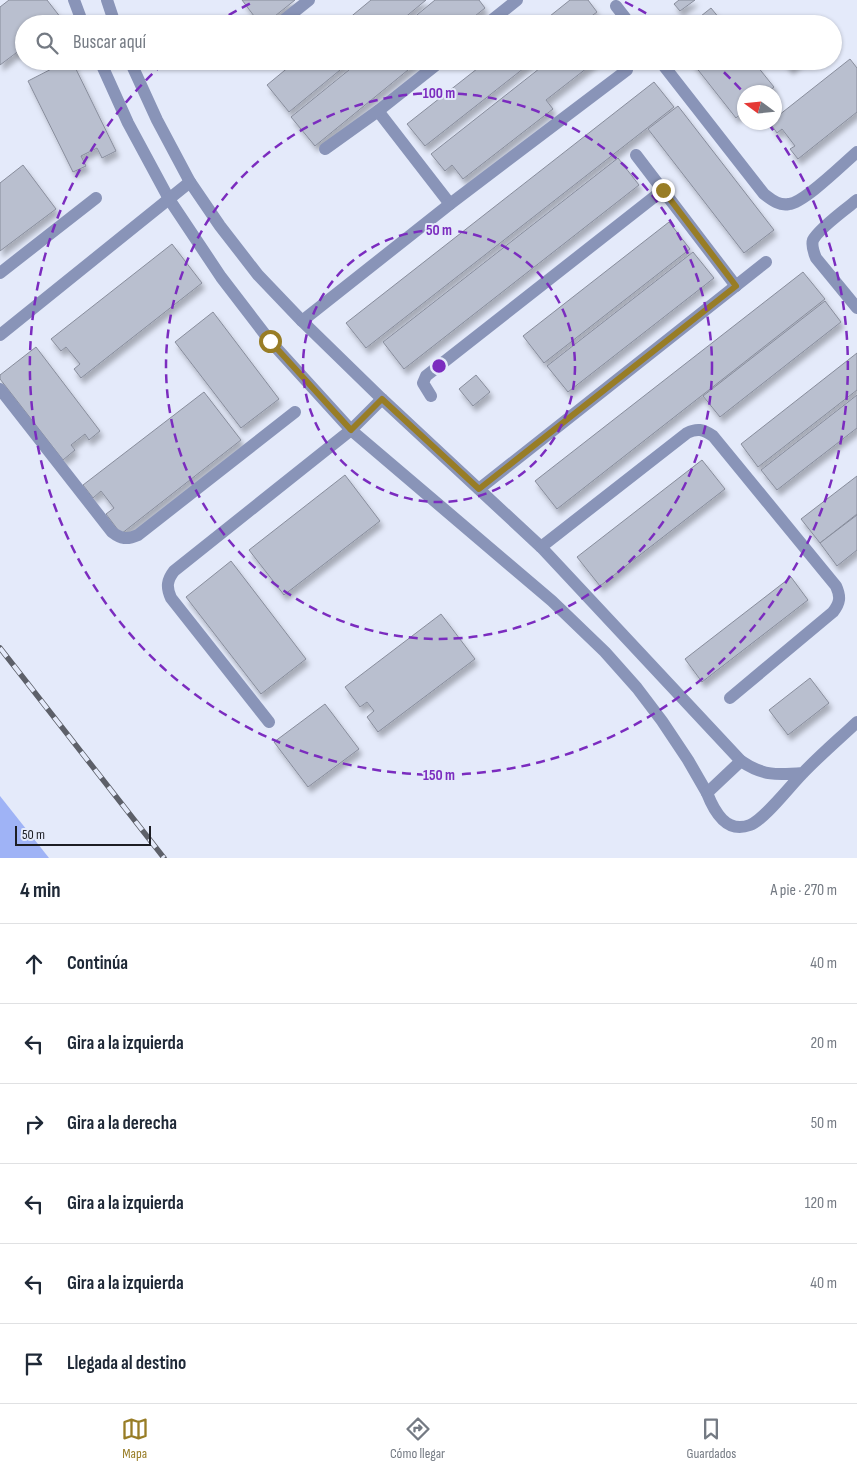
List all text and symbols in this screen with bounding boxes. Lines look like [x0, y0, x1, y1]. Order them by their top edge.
search box [15, 15, 842, 70]
icon: search [33, 29, 61, 57]
text: Buscar aquí [73, 31, 146, 54]
text: 100 m [423, 84, 455, 103]
north arrow [737, 85, 782, 130]
route end [652, 179, 675, 202]
text: 50 m [426, 221, 452, 240]
route start [259, 330, 282, 353]
centre of rings [430, 357, 448, 375]
text: 150 m [423, 766, 455, 785]
scale bar [15, 823, 151, 846]
text: 50 m [22, 826, 45, 843]
text: 4 min [20, 878, 61, 903]
text: A pie · 270 m [770, 881, 837, 900]
icon: ahead [20, 950, 48, 978]
text: Continúa [67, 952, 128, 975]
text: 40 m [810, 954, 837, 973]
icon: left [20, 1030, 48, 1058]
text: Gira a la izquierda [67, 1032, 184, 1055]
text: 20 m [810, 1034, 837, 1053]
icon: right [20, 1110, 48, 1138]
text: Gira a la derecha [67, 1112, 177, 1135]
text: 50 m [811, 1114, 837, 1133]
icon: left [20, 1190, 48, 1218]
text: Gira a la izquierda [67, 1192, 184, 1215]
text: 120 m [805, 1194, 837, 1213]
icon: left [20, 1270, 48, 1298]
text: Gira a la izquierda [67, 1272, 184, 1295]
text: 40 m [810, 1274, 837, 1293]
icon: arrive [20, 1350, 48, 1378]
text: Llegada al destino [67, 1352, 186, 1375]
tab: Mapa [121, 1415, 149, 1462]
tab: Cómo llegar [390, 1415, 445, 1462]
tab: Guardados [686, 1415, 736, 1462]

